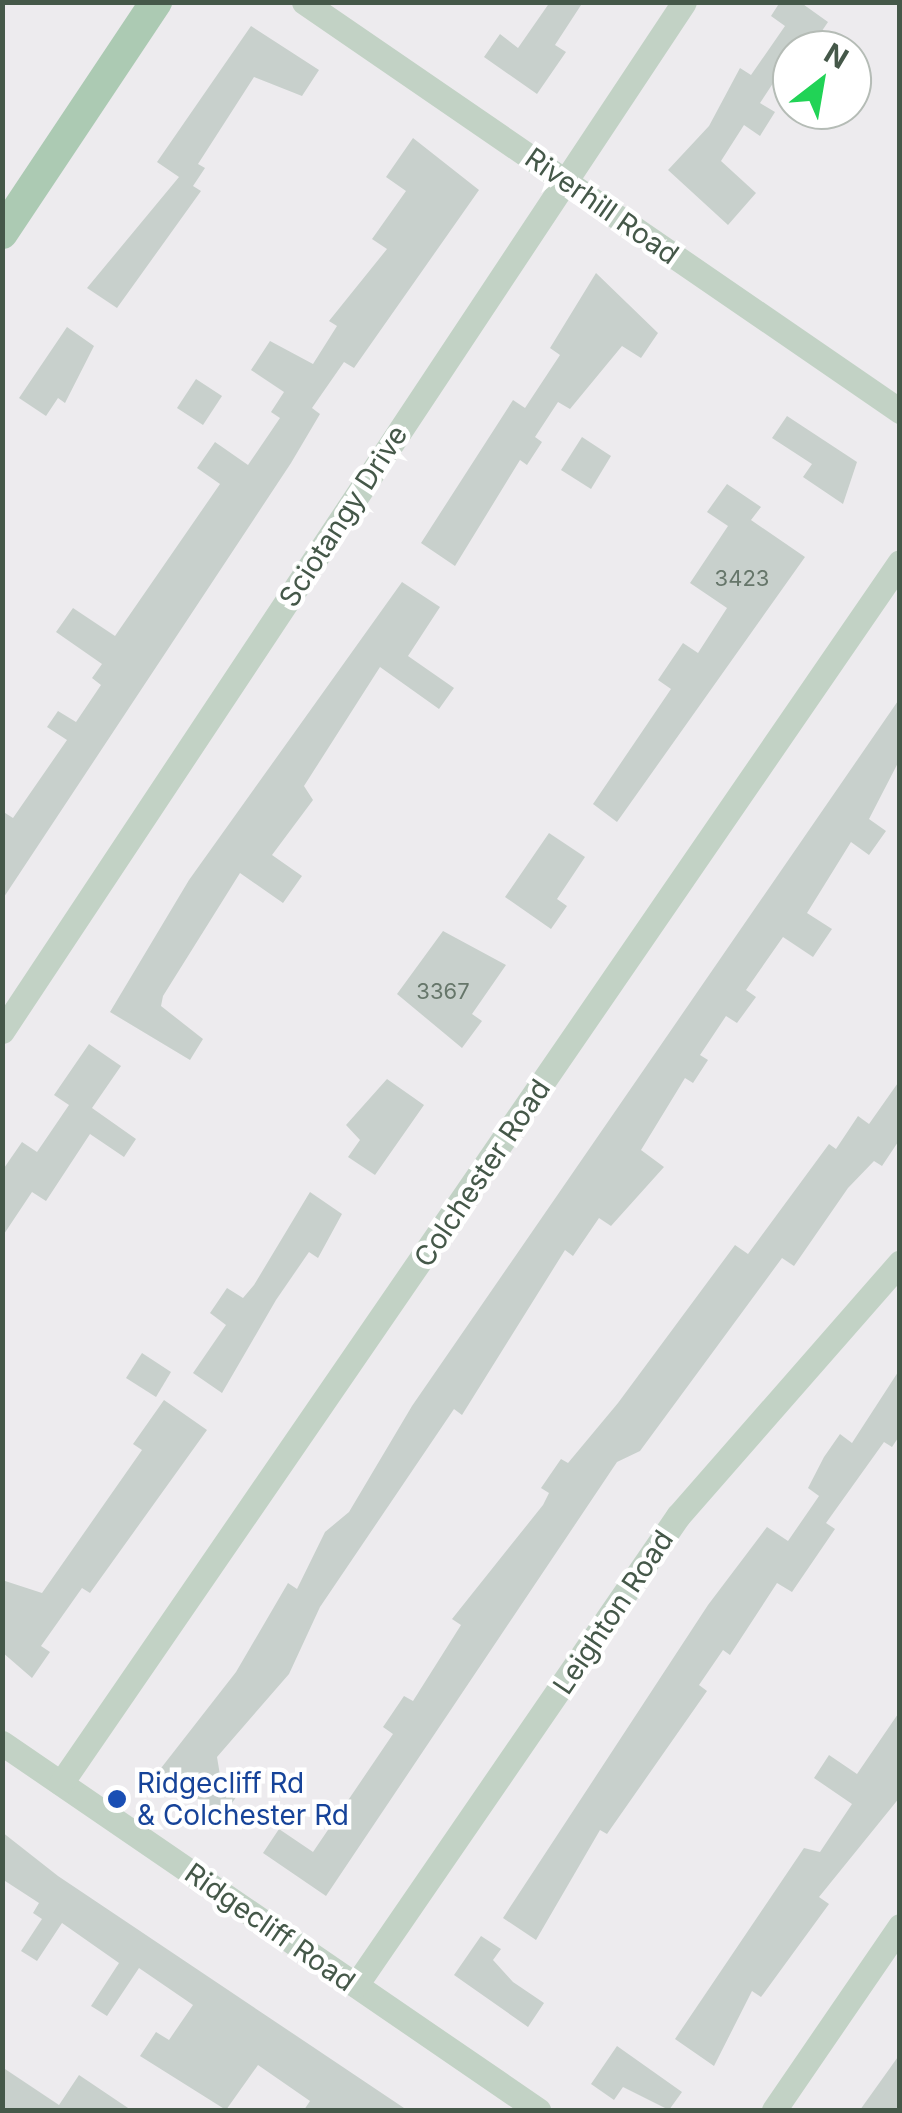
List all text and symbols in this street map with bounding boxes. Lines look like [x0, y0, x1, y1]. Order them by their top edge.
north arrow [772, 30, 872, 130]
text: N [819, 36, 854, 76]
street label: Riverhill Road [519, 141, 685, 271]
street label: Sciotangy Drive [272, 419, 414, 613]
house number: 3423 [715, 566, 769, 592]
house number: 3367 [416, 979, 470, 1005]
street label: Colchester Road [407, 1073, 557, 1273]
street label: Leighton Road [546, 1524, 680, 1700]
place label: Ridgecliff Rd & Colchester Rd [137, 1766, 349, 1832]
marker: Ridgecliff Rd & Colchester Rd [106, 1788, 128, 1810]
street label: Ridgecliff Road [178, 1856, 362, 1998]

